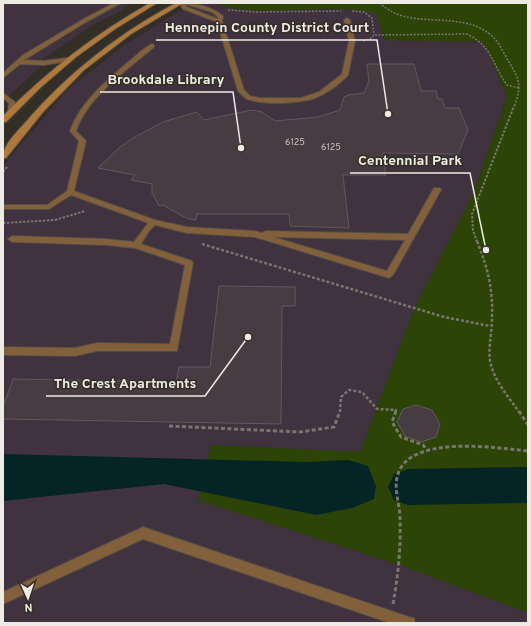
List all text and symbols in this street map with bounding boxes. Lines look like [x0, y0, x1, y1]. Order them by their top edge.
callout: Hennepin County District Court [156, 14, 377, 40]
text: Hennepin County District Court [165, 20, 369, 37]
callout: Brookdale Library [100, 66, 233, 92]
text: Brookdale Library [107, 72, 225, 89]
house number: 6125 [285, 137, 305, 148]
house number: 6125 [321, 142, 341, 153]
callout: Centennial Park [350, 147, 470, 173]
text: Centennial Park [358, 153, 462, 170]
callout: The Crest Apartments [46, 370, 205, 396]
text: The Crest Apartments [54, 376, 196, 393]
north arrow [8, 578, 48, 618]
text: N [24, 600, 33, 614]

